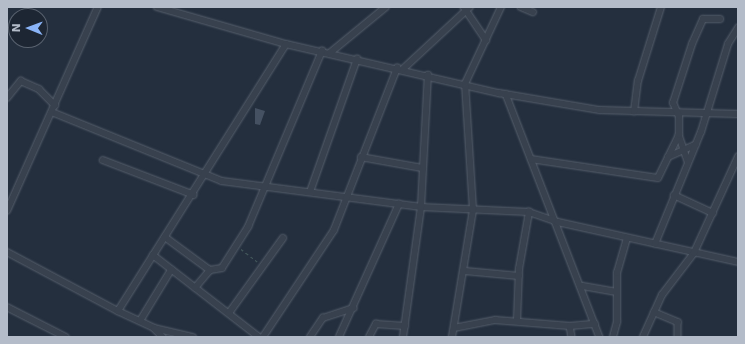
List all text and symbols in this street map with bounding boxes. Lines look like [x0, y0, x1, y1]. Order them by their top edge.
north arrow [8, 8, 48, 48]
text: N [10, 23, 23, 33]

